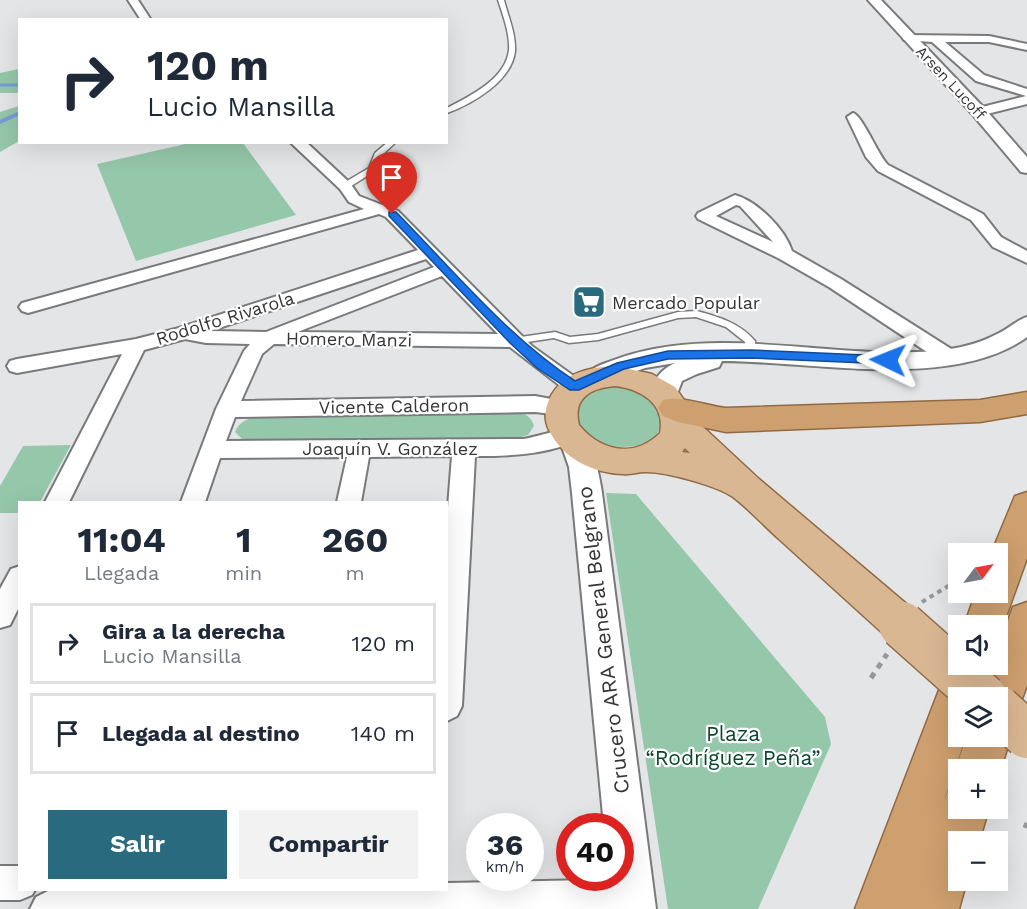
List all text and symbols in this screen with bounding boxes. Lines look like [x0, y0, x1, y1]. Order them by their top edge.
text: 120 m [147, 41, 269, 90]
icon: right [48, 42, 126, 120]
street label: Arsen Lucoff [912, 43, 990, 124]
text: Lucio Mansilla [147, 91, 335, 123]
pin [366, 152, 417, 214]
icon: arrive [375, 161, 408, 194]
supermarket icon: Mercado Popular [571, 284, 607, 320]
street label: Rodolfo Rivarola [153, 287, 297, 349]
place label: Mercado Popular [612, 292, 760, 313]
street label: Homero Manzi [286, 327, 412, 351]
position arrow [856, 328, 920, 392]
street label: Vicente Calderon [318, 394, 470, 418]
street label: Joaquín V. González [302, 438, 478, 459]
street label: Crucero ARA General Belgrano [572, 485, 634, 795]
text: 11:04 [78, 519, 166, 561]
text: 1 [236, 519, 252, 561]
text: 260 [322, 519, 388, 561]
north arrow [948, 543, 1008, 603]
map controls [948, 543, 1008, 891]
text: Llegada [84, 561, 159, 585]
text: min [225, 561, 262, 585]
text: m [346, 561, 365, 585]
button: sound [948, 615, 1008, 675]
text: Gira a la derecha [102, 619, 285, 644]
icon: right [51, 627, 84, 660]
text: 120 m [351, 631, 415, 656]
text: Lucio Mansilla [102, 644, 242, 668]
button: layers [948, 687, 1008, 747]
icon: arrive [51, 717, 84, 750]
text: Llegada al destino [102, 721, 300, 746]
text: 140 m [351, 721, 415, 746]
park label: Plaza “Rodríguez Peña” [645, 721, 821, 770]
button: + [948, 759, 1008, 819]
button: Salir [48, 810, 227, 879]
button: Compartir [239, 810, 418, 879]
speed limit sign: 40 [556, 813, 634, 891]
text: 36 [487, 827, 523, 862]
button: − [948, 831, 1008, 891]
text: km/h [486, 858, 524, 876]

